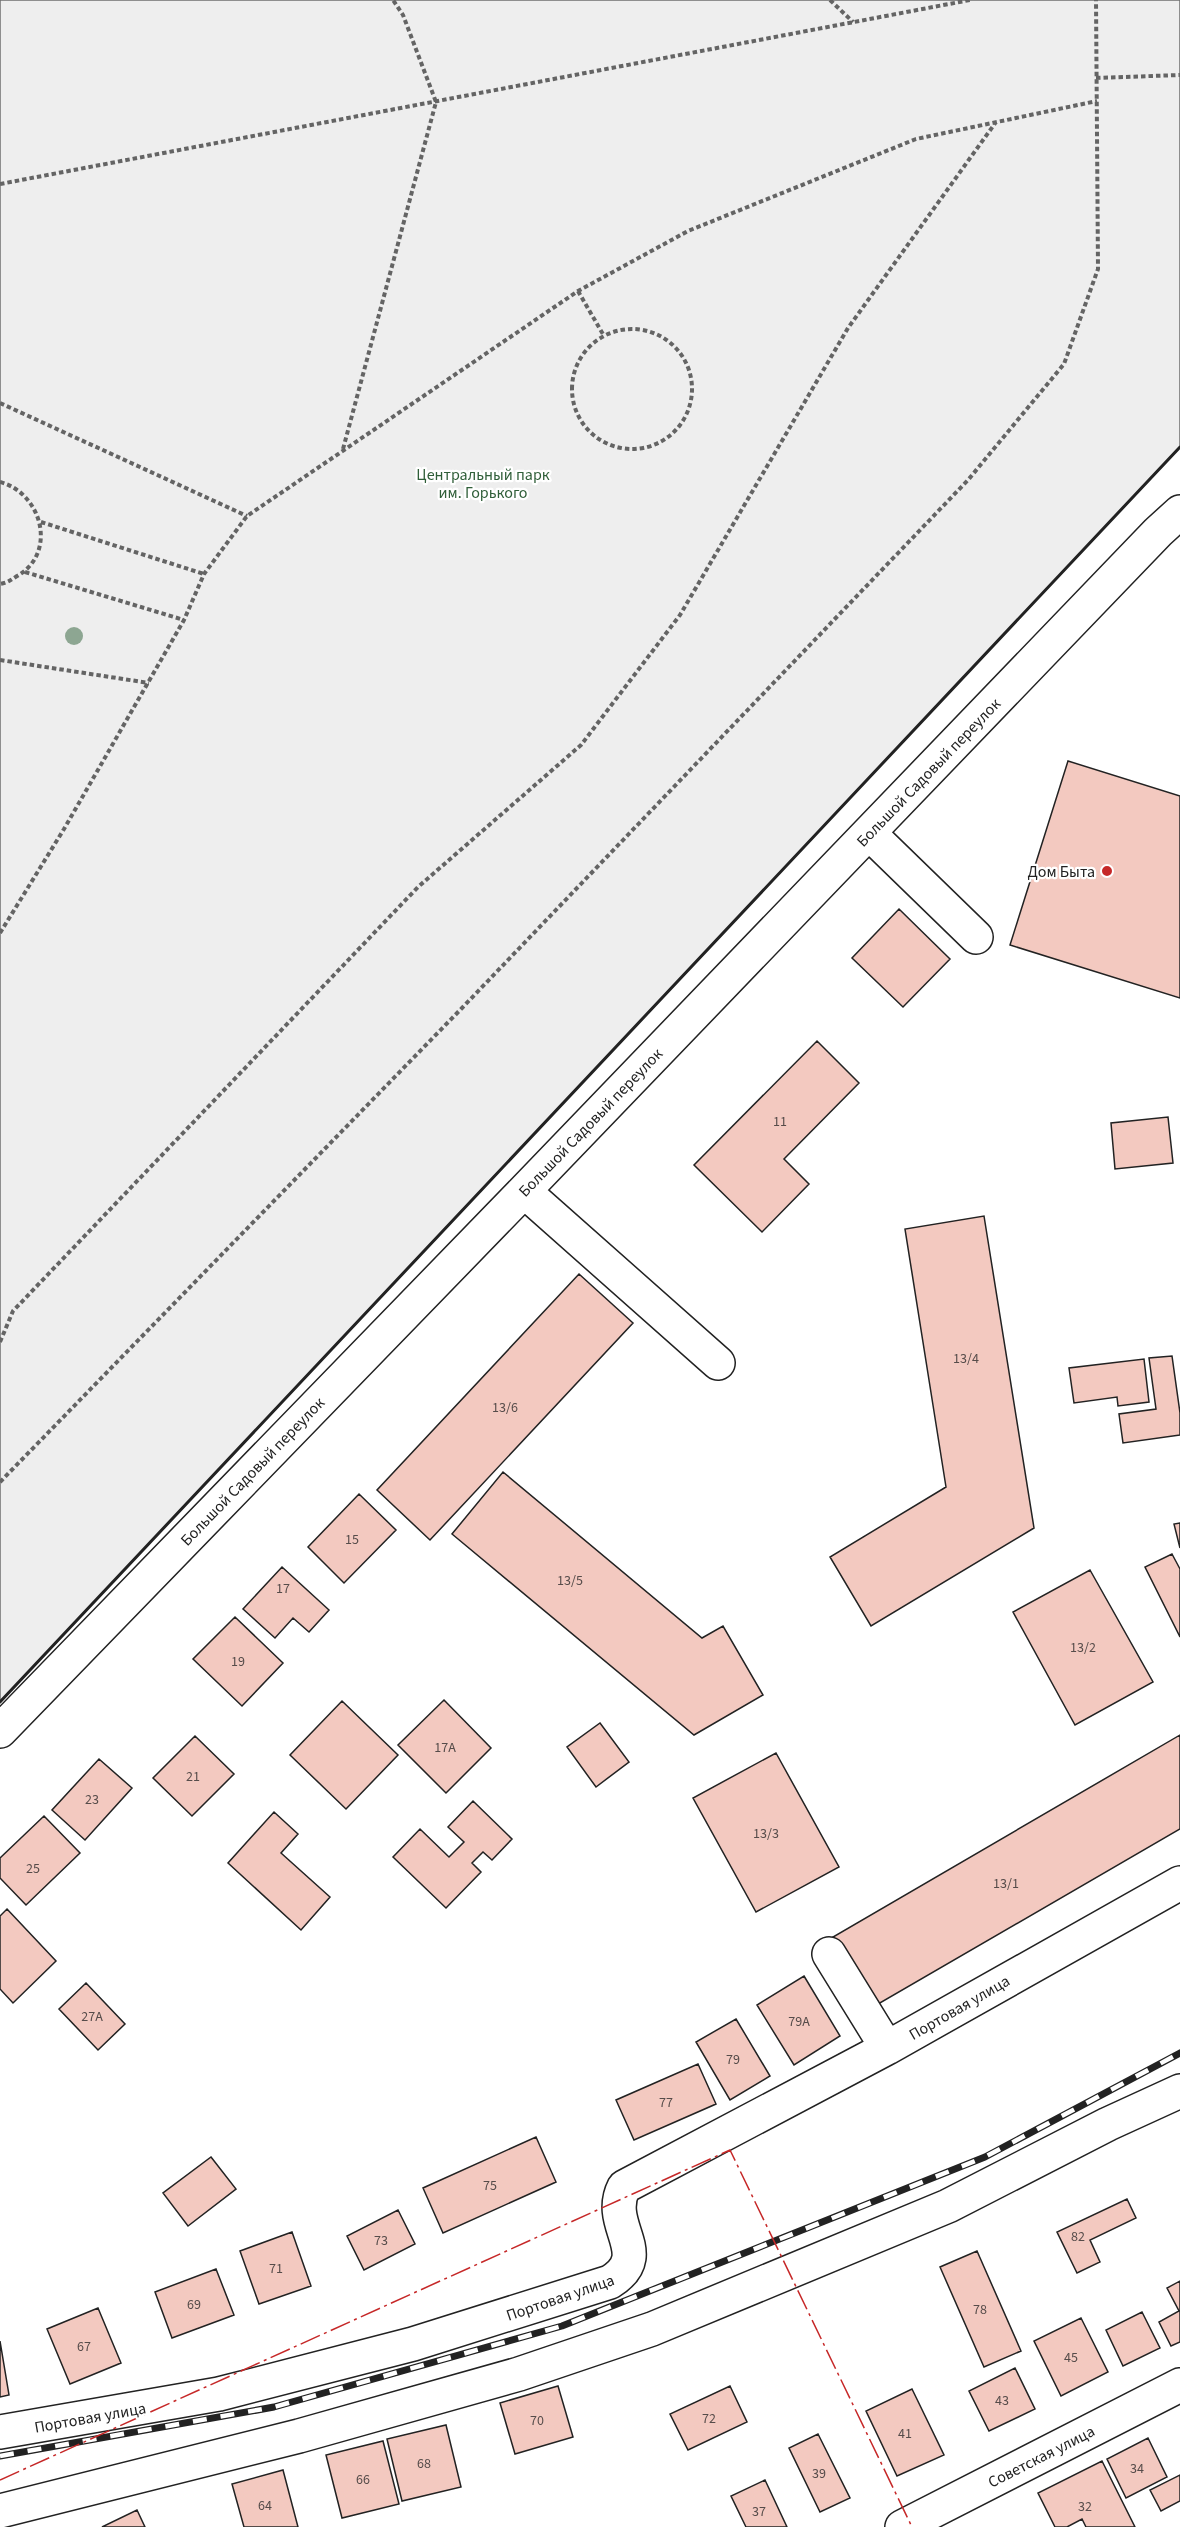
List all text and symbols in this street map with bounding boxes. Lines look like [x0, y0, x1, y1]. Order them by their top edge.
park label: Центральный парк им. Горького [416, 464, 550, 504]
street label: Большой Садовый переулок [852, 693, 1006, 852]
place label: Дом Быта [1028, 861, 1095, 883]
marker: Дом Быта [1100, 864, 1114, 878]
street label: Большой Садовый переулок [514, 1043, 668, 1202]
house number: 11 [773, 1112, 787, 1132]
house number: 13/4 [953, 1349, 979, 1369]
street label: Большой Садовый переулок [176, 1392, 330, 1551]
house number: 13/6 [492, 1398, 518, 1418]
house number: 15 [345, 1530, 359, 1550]
house number: 13/5 [557, 1571, 583, 1591]
house number: 17 [276, 1579, 290, 1599]
house number: 13/2 [1070, 1638, 1096, 1658]
house number: 19 [231, 1652, 245, 1672]
house number: 17А [434, 1738, 456, 1758]
house number: 21 [186, 1767, 200, 1787]
house number: 23 [85, 1790, 99, 1810]
house number: 13/3 [753, 1824, 779, 1844]
house number: 25 [26, 1859, 40, 1879]
house number: 13/1 [993, 1874, 1019, 1894]
street label: Портовая улица [905, 1970, 1014, 2046]
house number: 27А [81, 2007, 103, 2027]
house number: 79А [788, 2012, 810, 2032]
house number: 79 [726, 2050, 740, 2070]
house number: 77 [659, 2093, 673, 2113]
house number: 75 [483, 2176, 497, 2196]
house number: 82 [1071, 2227, 1085, 2247]
house number: 73 [374, 2231, 388, 2251]
house number: 71 [269, 2259, 283, 2279]
street label: Портовая улица [503, 2269, 617, 2327]
house number: 69 [187, 2295, 201, 2315]
house number: 78 [973, 2300, 987, 2320]
house number: 67 [77, 2337, 91, 2357]
house number: 45 [1064, 2348, 1078, 2368]
house number: 43 [995, 2391, 1009, 2411]
street label: Портовая улица [33, 2397, 148, 2439]
house number: 72 [702, 2409, 716, 2429]
house number: 70 [530, 2411, 544, 2431]
street label: Советская улица [984, 2420, 1099, 2493]
house number: 41 [898, 2424, 912, 2444]
house number: 68 [417, 2454, 431, 2474]
house number: 34 [1130, 2459, 1144, 2479]
house number: 39 [812, 2464, 826, 2484]
house number: 66 [356, 2470, 370, 2490]
house number: 64 [258, 2496, 272, 2516]
house number: 32 [1078, 2497, 1092, 2517]
house number: 37 [752, 2502, 766, 2522]

